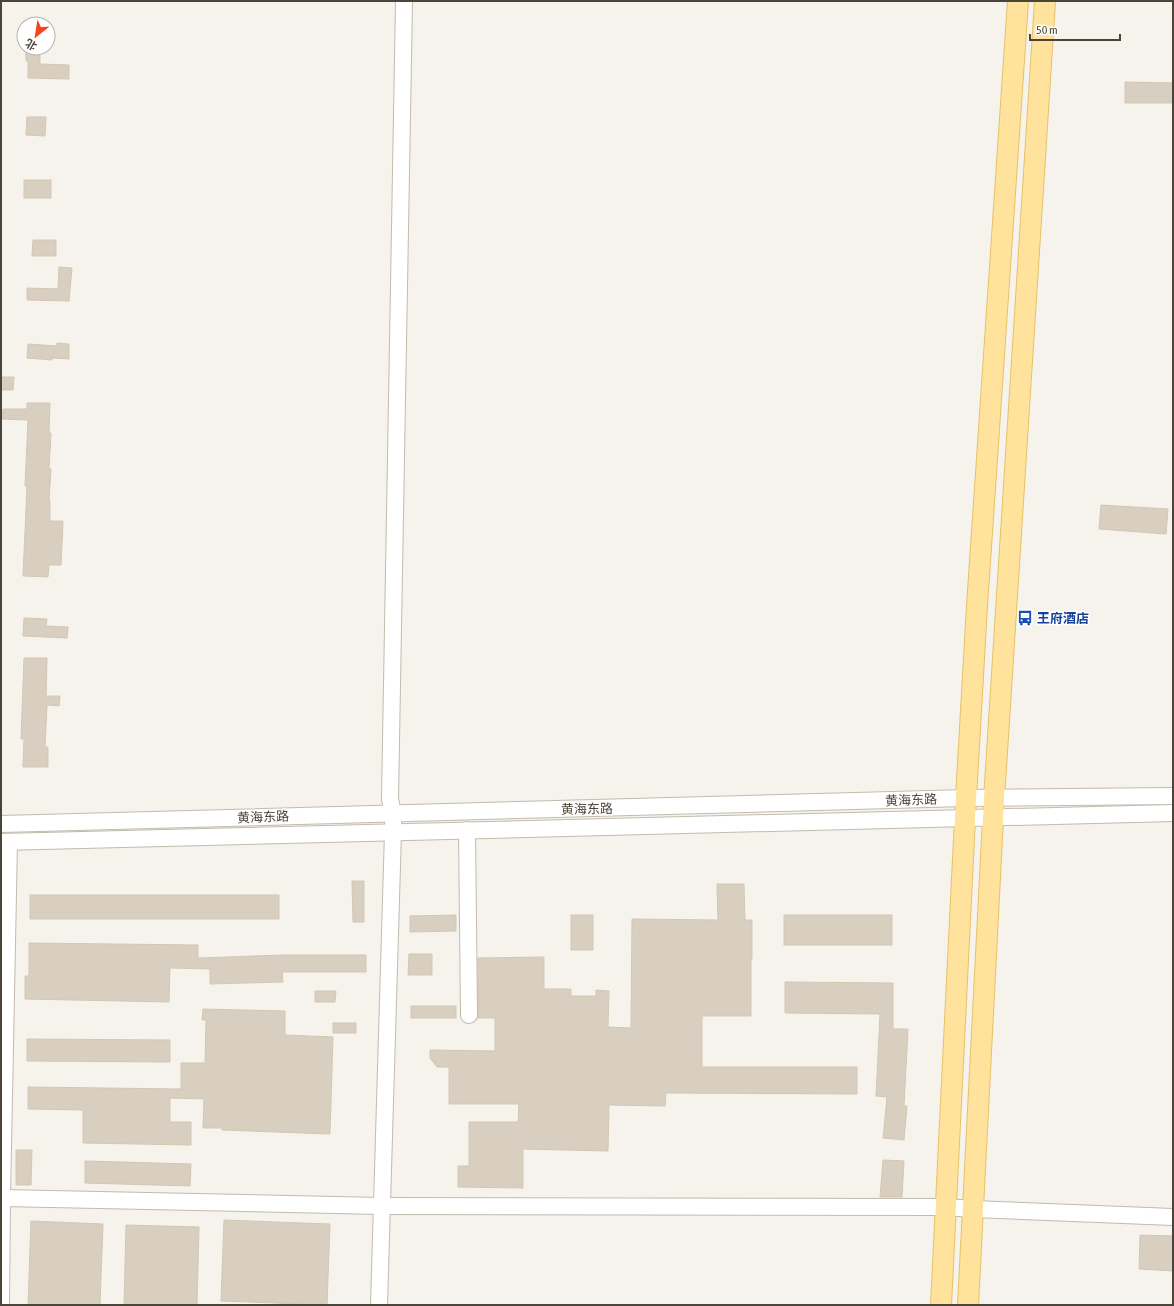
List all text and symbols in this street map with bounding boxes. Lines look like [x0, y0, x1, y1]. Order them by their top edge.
north arrow [16, 16, 56, 56]
scale bar [1030, 16, 1120, 42]
text: 50 m [1036, 23, 1058, 37]
text: 北 [23, 37, 39, 53]
bus stop icon: 王府酒店 [1016, 609, 1034, 627]
place label: 王府酒店 [1037, 611, 1089, 626]
street label: 黄海东路 [885, 792, 937, 808]
street label: 黄海东路 [561, 801, 613, 817]
street label: 黄海东路 [237, 809, 289, 825]

